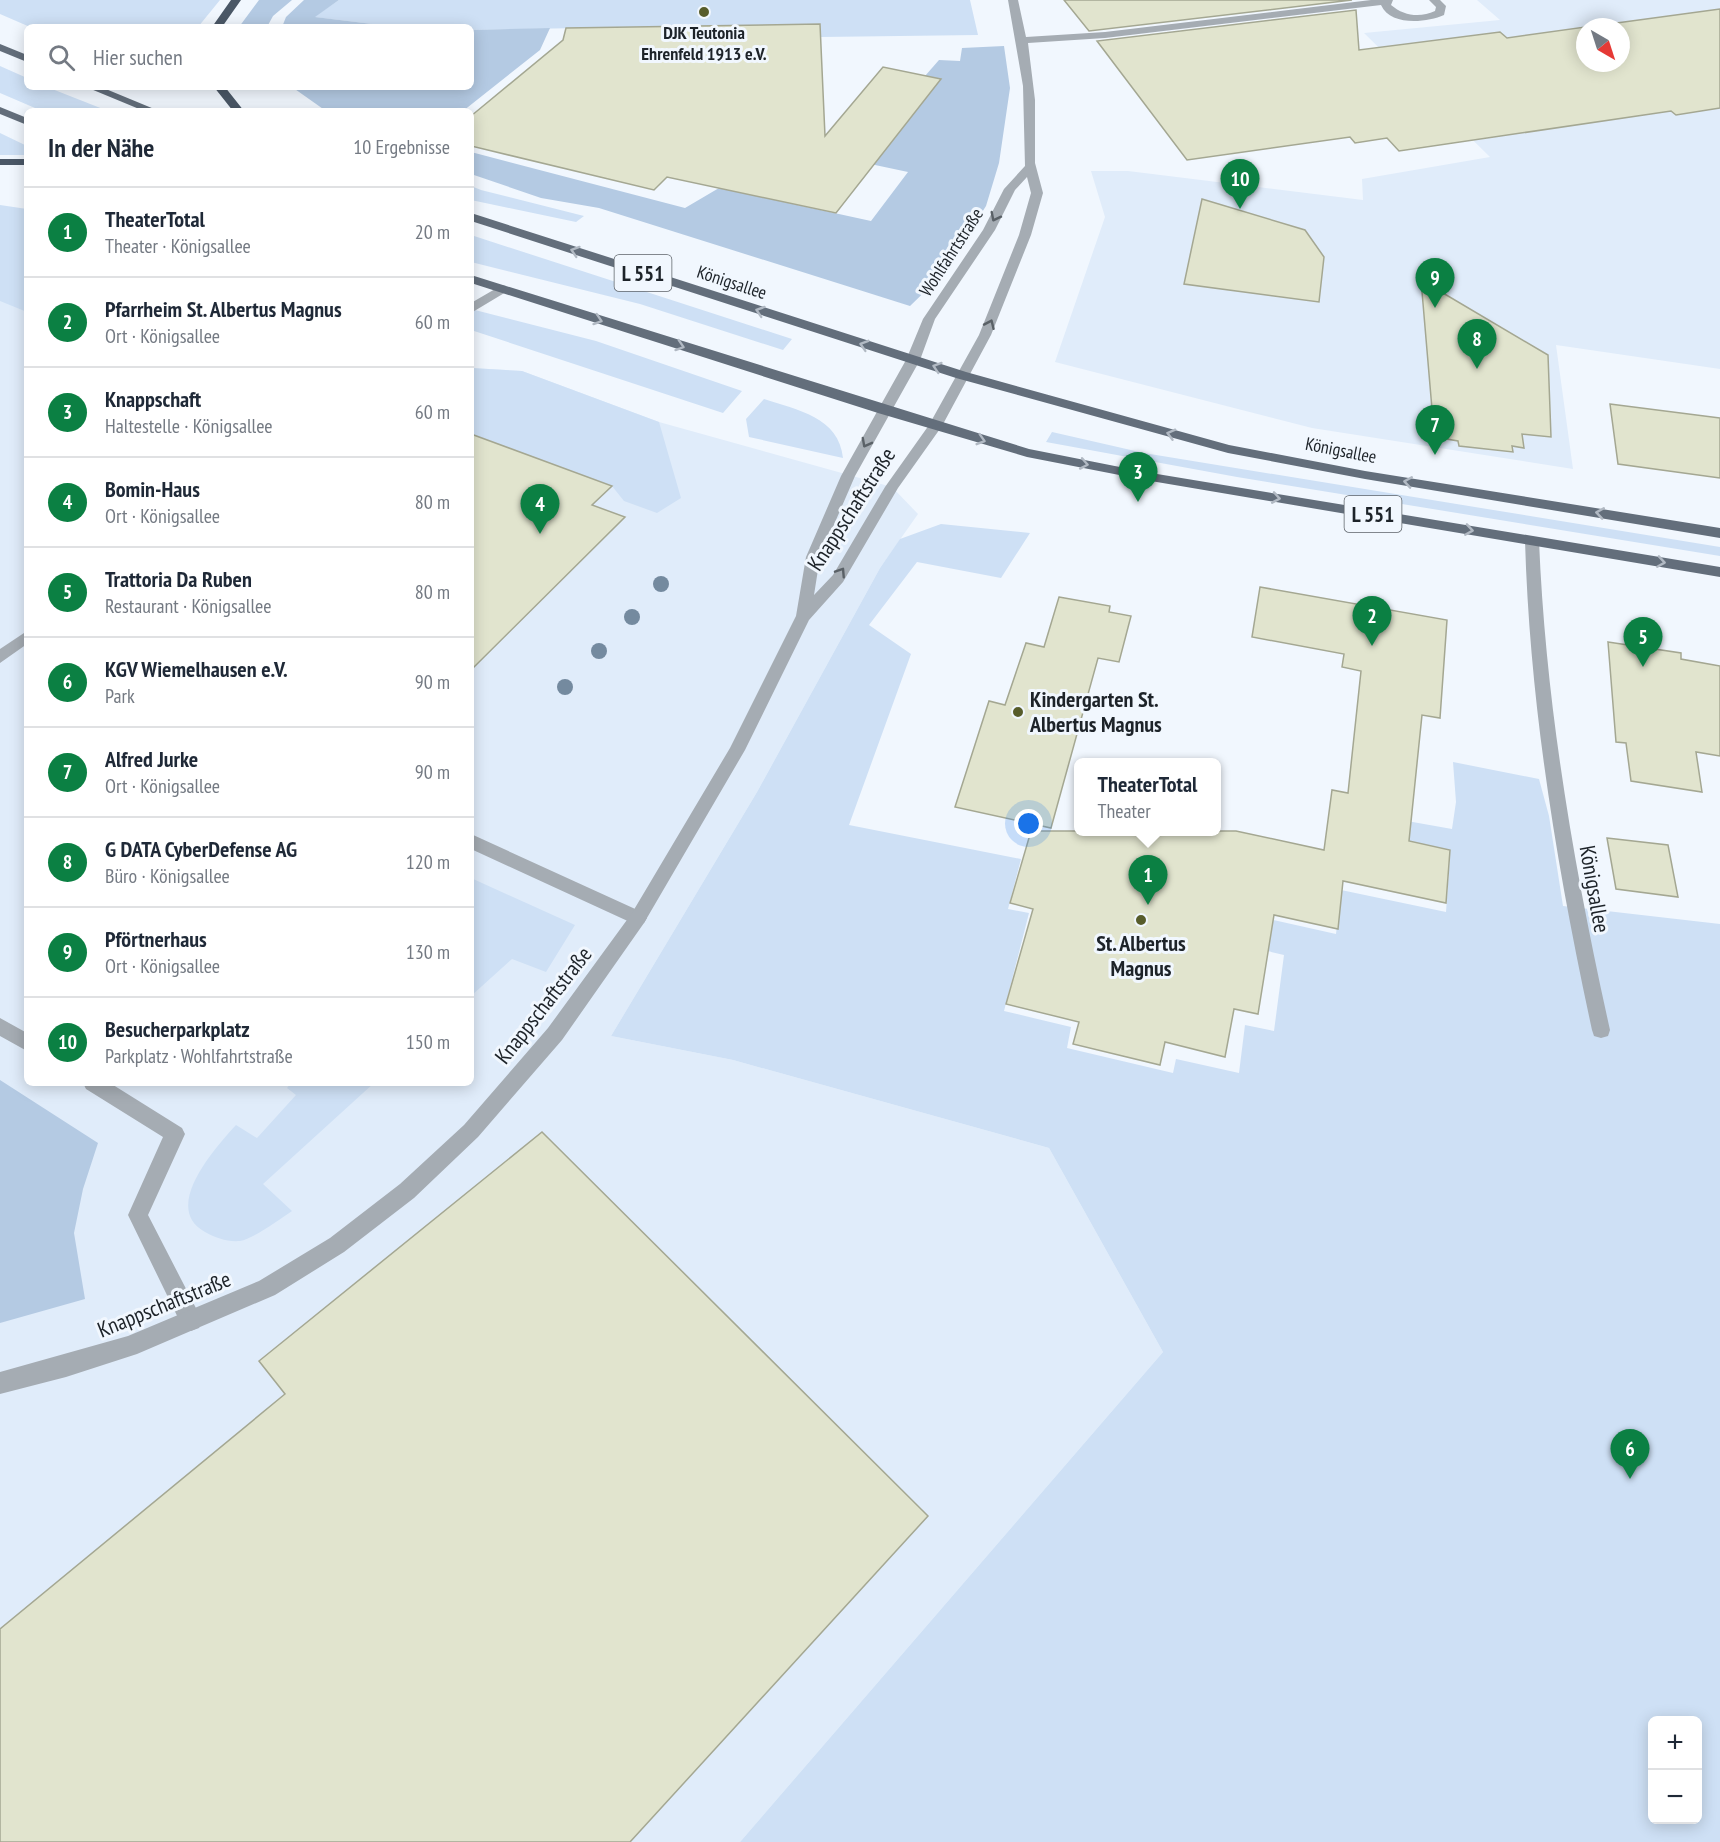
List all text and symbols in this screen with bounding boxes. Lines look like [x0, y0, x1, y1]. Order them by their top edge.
marker: DJK Teutonia Ehrenfeld 1913 e.V. [697, 5, 711, 19]
north arrow [1576, 18, 1630, 72]
place label: DJK Teutonia Ehrenfeld 1913 e.V. [641, 21, 767, 65]
search box [24, 24, 474, 90]
icon: search [45, 41, 78, 74]
text: Hier suchen [93, 43, 183, 71]
text: In der Nähe [48, 131, 154, 164]
text: 10 Ergebnisse [353, 134, 450, 160]
pin: 10 [1220, 160, 1260, 209]
street label: Wohlfahrtstraße [914, 203, 988, 301]
text: TheaterTotal [105, 205, 205, 233]
one-way arrow [991, 210, 1002, 221]
text: 1 [63, 219, 72, 245]
text: 20 m [415, 219, 450, 245]
text: Theater · Königsallee [105, 233, 251, 259]
one-way arrow [570, 245, 581, 258]
road number: L 551 [614, 255, 672, 291]
pin: 9 [1416, 258, 1454, 308]
street label: Königsallee [694, 260, 770, 304]
text: Pfarrheim St. Albertus Magnus [105, 295, 342, 323]
one-way arrow [755, 306, 766, 319]
text: 2 [63, 309, 72, 335]
text: 60 m [415, 309, 450, 335]
one-way arrow [592, 313, 603, 325]
one-way arrow [982, 320, 994, 331]
pin: 8 [1458, 320, 1496, 369]
text: Ort · Königsallee [105, 323, 220, 349]
one-way arrow [674, 339, 685, 351]
one-way arrow [859, 340, 870, 352]
one-way arrow [932, 362, 943, 375]
text: Knappschaft [105, 385, 201, 413]
text: 3 [63, 399, 72, 425]
text: 60 m [415, 399, 450, 425]
pin: 7 [1416, 406, 1454, 455]
text: Haltestelle · Königsallee [105, 413, 273, 439]
one-way arrow [1166, 428, 1176, 441]
street label: Königsallee [1303, 432, 1379, 468]
one-way arrow [975, 433, 986, 445]
one-way arrow [861, 437, 873, 448]
street label: Knappschaftstraße [801, 442, 901, 576]
pin: 3 [1118, 452, 1158, 502]
one-way arrow [1079, 457, 1089, 470]
text: Bomin-Haus [105, 475, 200, 503]
one-way arrow [1403, 476, 1413, 489]
pin: 4 [520, 484, 560, 534]
text: 4 [63, 489, 72, 515]
text: 80 m [415, 489, 450, 515]
one-way arrow [1271, 491, 1281, 504]
road number: L 551 [1344, 496, 1402, 532]
text: Ort · Königsallee [105, 503, 220, 529]
one-way arrow [1595, 507, 1605, 520]
one-way arrow [1464, 524, 1473, 536]
one-way arrow [1656, 555, 1666, 568]
text: Trattoria Da Ruben [105, 565, 252, 593]
one-way arrow [834, 568, 845, 579]
text: 5 [63, 579, 72, 605]
text: 80 m [415, 579, 450, 605]
text: Restaurant · Königsallee [105, 593, 271, 619]
pin: 2 [1352, 596, 1392, 646]
pin: 5 [1624, 618, 1662, 667]
text: KGV Wiemelhausen e.V. [105, 655, 288, 683]
text: 6 [63, 669, 72, 695]
text: 90 m [415, 669, 450, 695]
text: Park [105, 683, 135, 709]
place label: Kindergarten St. Albertus Magnus [1029, 685, 1162, 738]
marker: Kindergarten St. Albertus Magnus [1011, 705, 1025, 719]
text: Alfred Jurke [105, 745, 198, 773]
popup [1074, 758, 1221, 836]
text: 7 [63, 759, 72, 785]
text: 90 m [415, 759, 450, 785]
text: TheaterTotal [1098, 770, 1197, 798]
text: Ort · Königsallee [105, 773, 220, 799]
text: Theater [1098, 798, 1151, 824]
your location [1014, 809, 1043, 838]
text: G DATA CyberDefense AG [105, 835, 297, 863]
street label: Königsallee [1574, 843, 1616, 935]
text: 8 [63, 849, 72, 875]
text: 120 m [406, 849, 450, 875]
pin: 1 [1128, 856, 1168, 905]
text: Büro · Königsallee [105, 863, 230, 889]
marker: St. Albertus Magnus [1134, 913, 1148, 927]
text: Pförtnerhaus [105, 925, 207, 953]
place label: St. Albertus Magnus [1096, 929, 1186, 982]
text: 9 [63, 939, 72, 965]
text: 130 m [406, 939, 450, 965]
street label: Knappschaftstraße [488, 941, 598, 1069]
text: Ort · Königsallee [105, 953, 220, 979]
text: Besucherparkplatz [105, 1015, 250, 1043]
text: 10 [58, 1029, 77, 1055]
text: 150 m [406, 1029, 450, 1055]
text: Parkplatz · Wohlfahrtstraße [105, 1043, 293, 1069]
street label: Knappschaftstraße [93, 1265, 235, 1343]
pin: 6 [1610, 1430, 1650, 1479]
map controls [1648, 1716, 1702, 1824]
button: + [1648, 1716, 1702, 1770]
button: − [1648, 1770, 1702, 1824]

